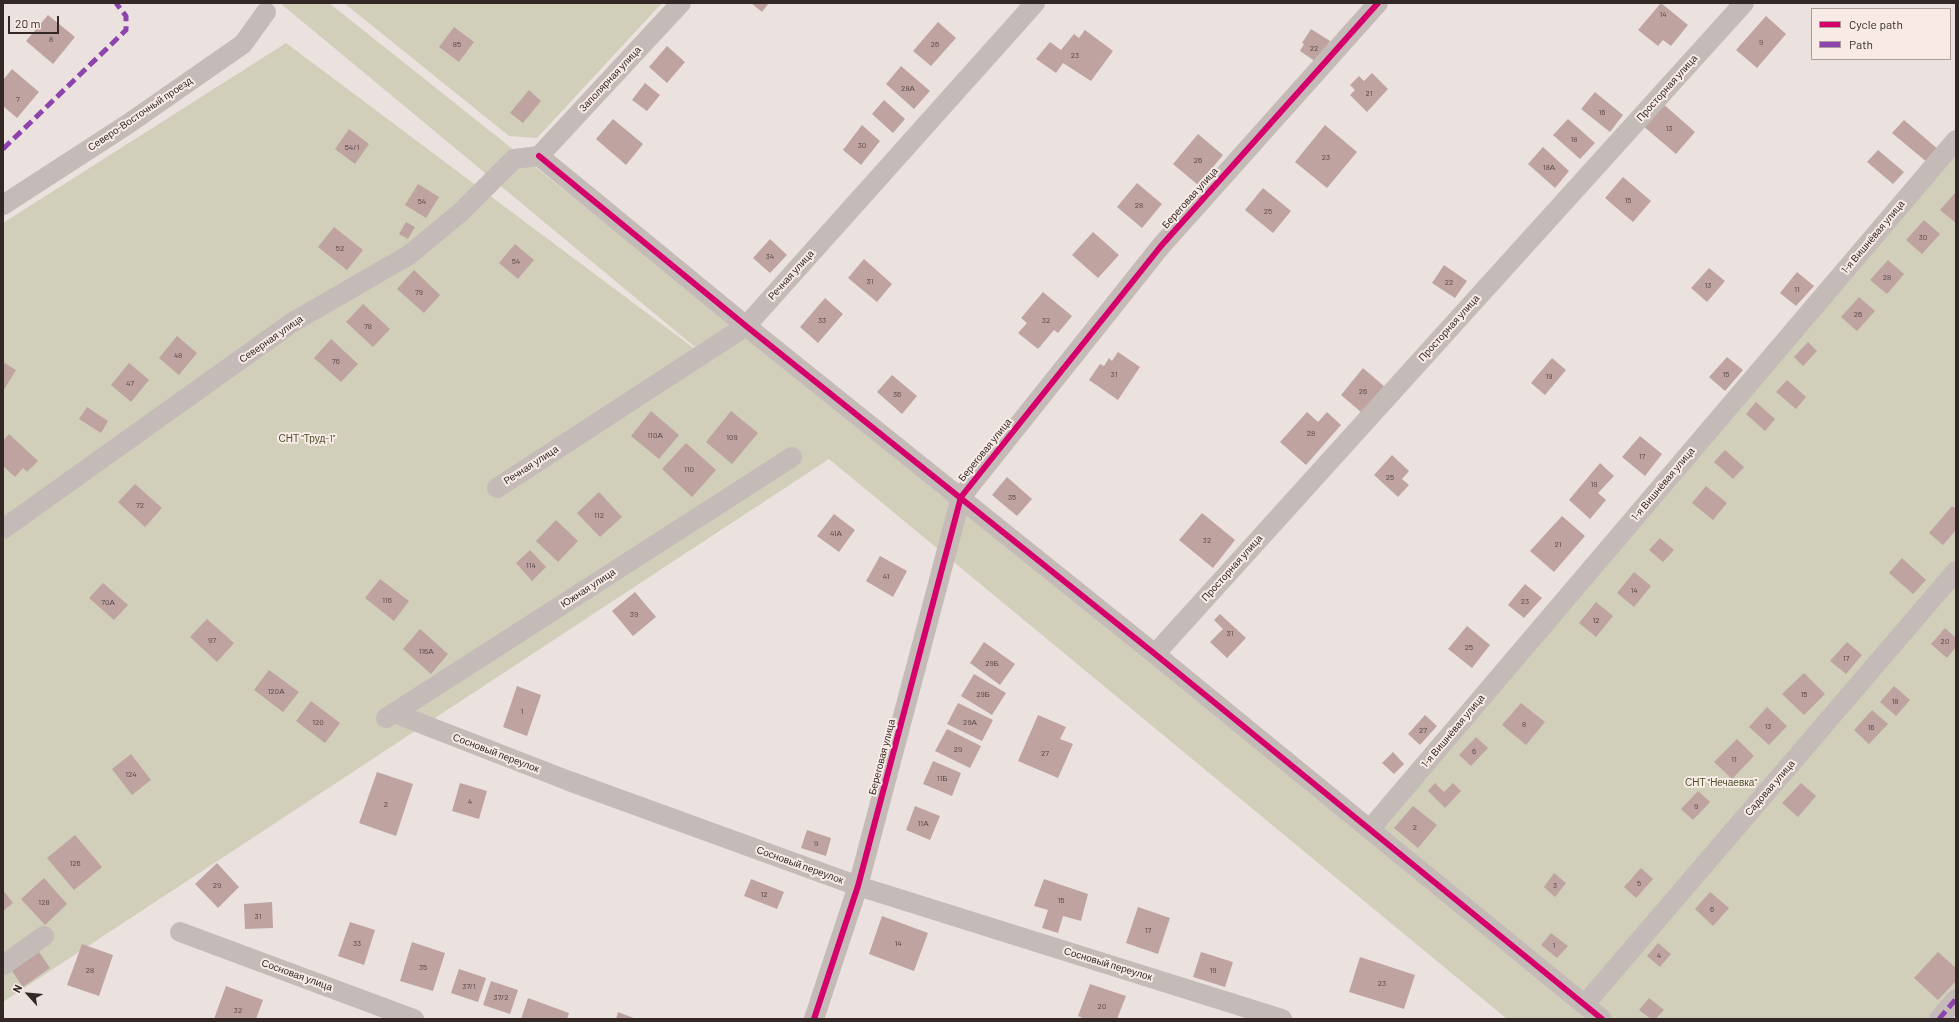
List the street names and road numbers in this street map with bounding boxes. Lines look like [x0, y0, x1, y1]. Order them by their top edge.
street label: Заполярная улица [577, 44, 643, 114]
street label: Просторная улица [1634, 52, 1700, 124]
street label: Северо-Восточный проезд [86, 75, 194, 153]
street label: Береговая улица [1159, 165, 1221, 231]
street label: 1-я Вишнёвая улица [1839, 198, 1907, 276]
street label: Речная улица [766, 248, 816, 302]
street label: Просторная улица [1416, 292, 1482, 364]
street label: Северная улица [237, 313, 305, 365]
street label: Береговая улица [956, 416, 1014, 484]
street label: Речная улица [501, 443, 561, 487]
street label: 1-я Вишнёвая улица [1629, 445, 1697, 523]
street label: Просторная улица [1199, 532, 1265, 604]
street label: Южная улица [558, 566, 618, 610]
street label: 1-я Вишнёвая улица [1419, 692, 1487, 770]
street label: Береговая улица [866, 718, 898, 796]
street label: Сосновый переулок [451, 731, 541, 775]
street label: Садовая улица [1743, 758, 1797, 818]
street label: Сосновый переулок [755, 844, 845, 886]
street label: Сосновый переулок [1062, 945, 1154, 983]
street label: Сосновая улица [260, 957, 334, 993]

